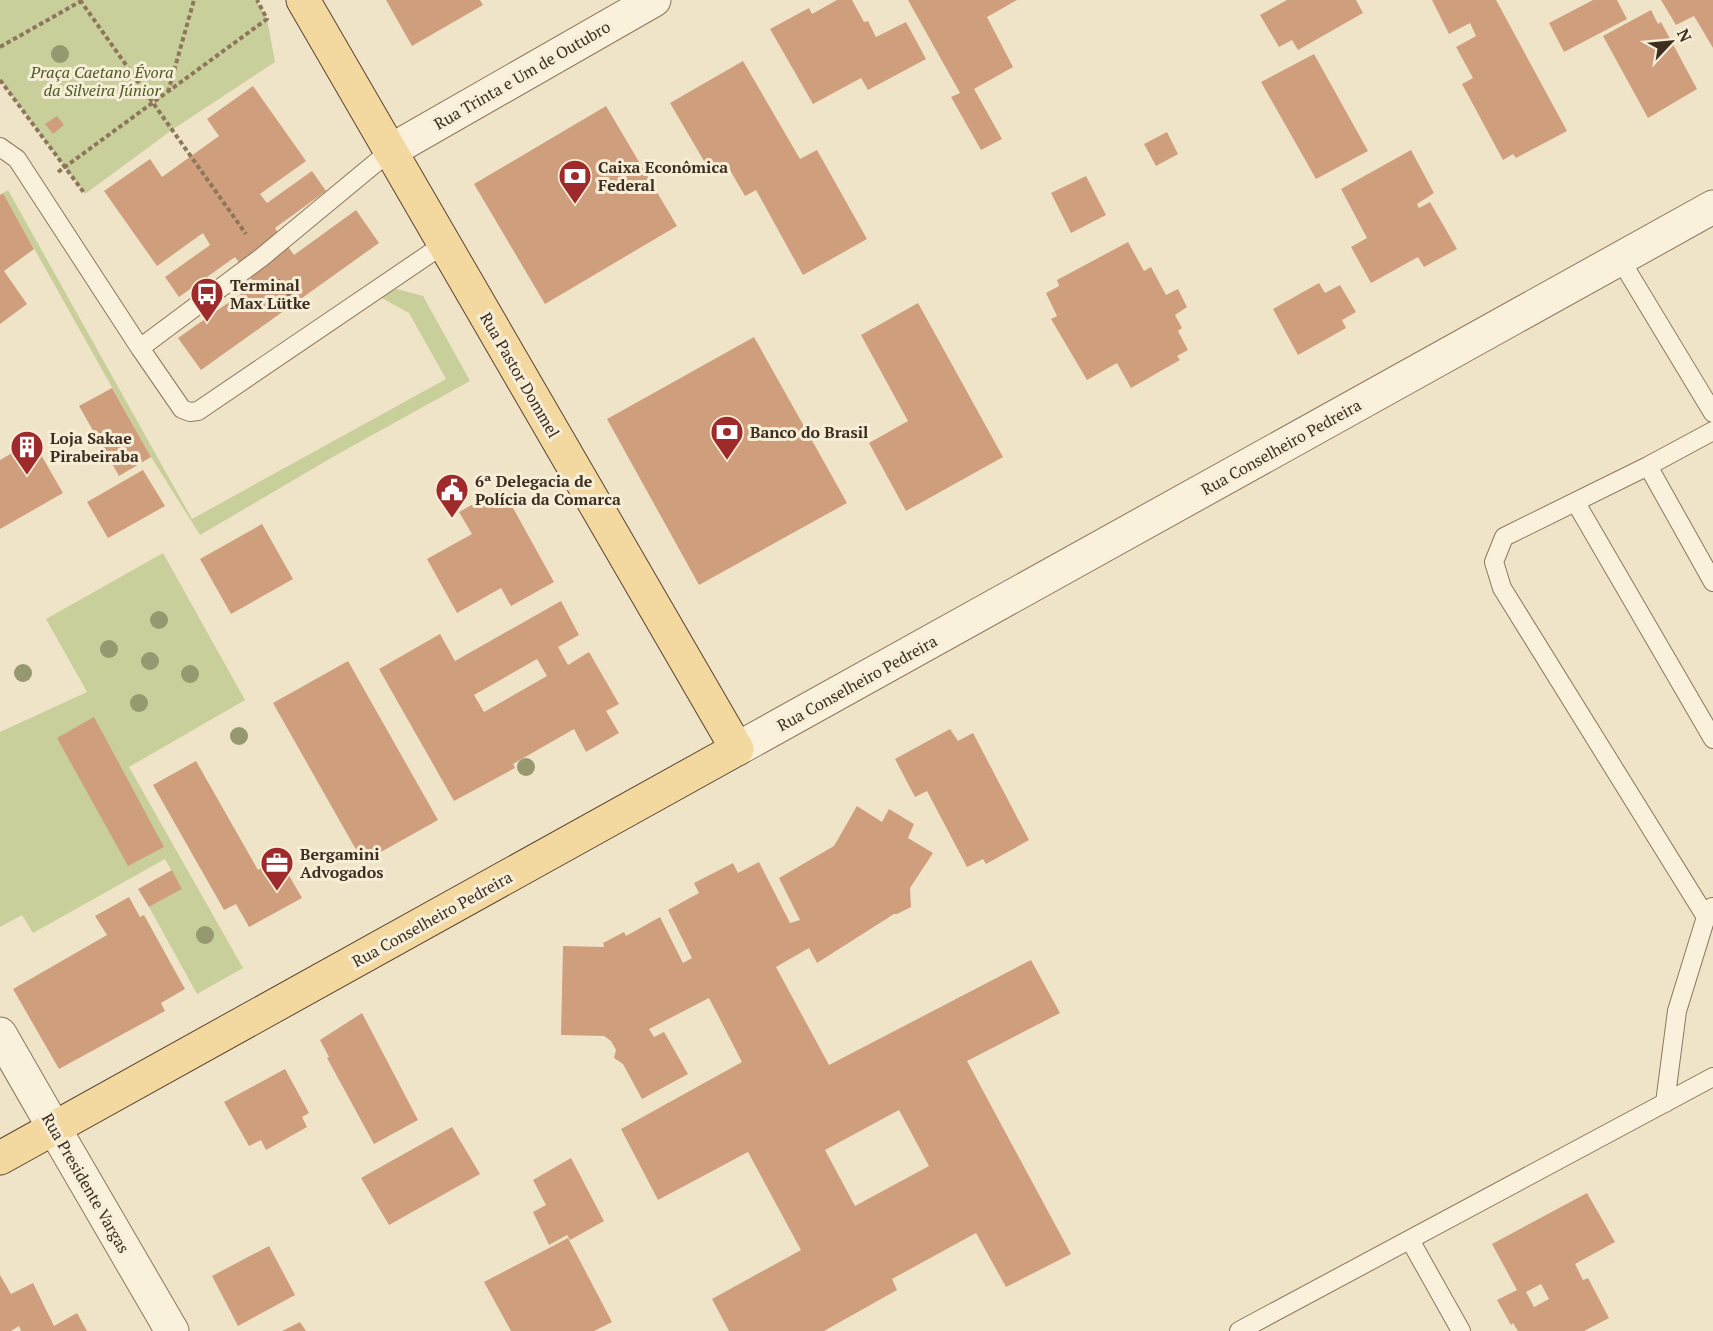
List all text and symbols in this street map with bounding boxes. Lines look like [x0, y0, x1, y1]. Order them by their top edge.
north arrow [1641, 12, 1701, 72]
street label: Rua Trinta e Um de Outubro [430, 15, 614, 135]
text: N [1672, 25, 1697, 46]
park label: Praça Caetano Évora da Silveira Júnior [30, 61, 173, 101]
place label: Caixa Econômica Federal [598, 156, 728, 196]
bank icon: Caixa Econômica Federal [557, 158, 593, 205]
place label: Terminal Max Lütke [230, 274, 311, 314]
bus stop icon: Terminal Max Lütke [189, 276, 225, 323]
street label: Rua Pastor Dommel [475, 308, 565, 442]
street label: Rua Conselheiro Pedreira [1197, 394, 1365, 500]
bank icon: Banco do Brasil [709, 414, 745, 461]
place label: Banco do Brasil [750, 421, 868, 443]
place label: Loja Sakae Pirabeiraba [50, 427, 139, 467]
building icon: Loja Sakae Pirabeiraba [9, 429, 45, 476]
place label: 6ª Delegacia de Polícia da Comarca [475, 470, 621, 510]
public building icon: 6ª Delegacia de Polícia da Comarca [434, 472, 470, 519]
street label: Rua Conselheiro Pedreira [773, 630, 941, 736]
place label: Bergamini Advogados [300, 843, 383, 883]
office icon: Bergamini Advogados [259, 845, 295, 892]
street label: Rua Conselheiro Pedreira [348, 866, 516, 972]
street label: Rua Presidente Vargas [37, 1109, 135, 1257]

